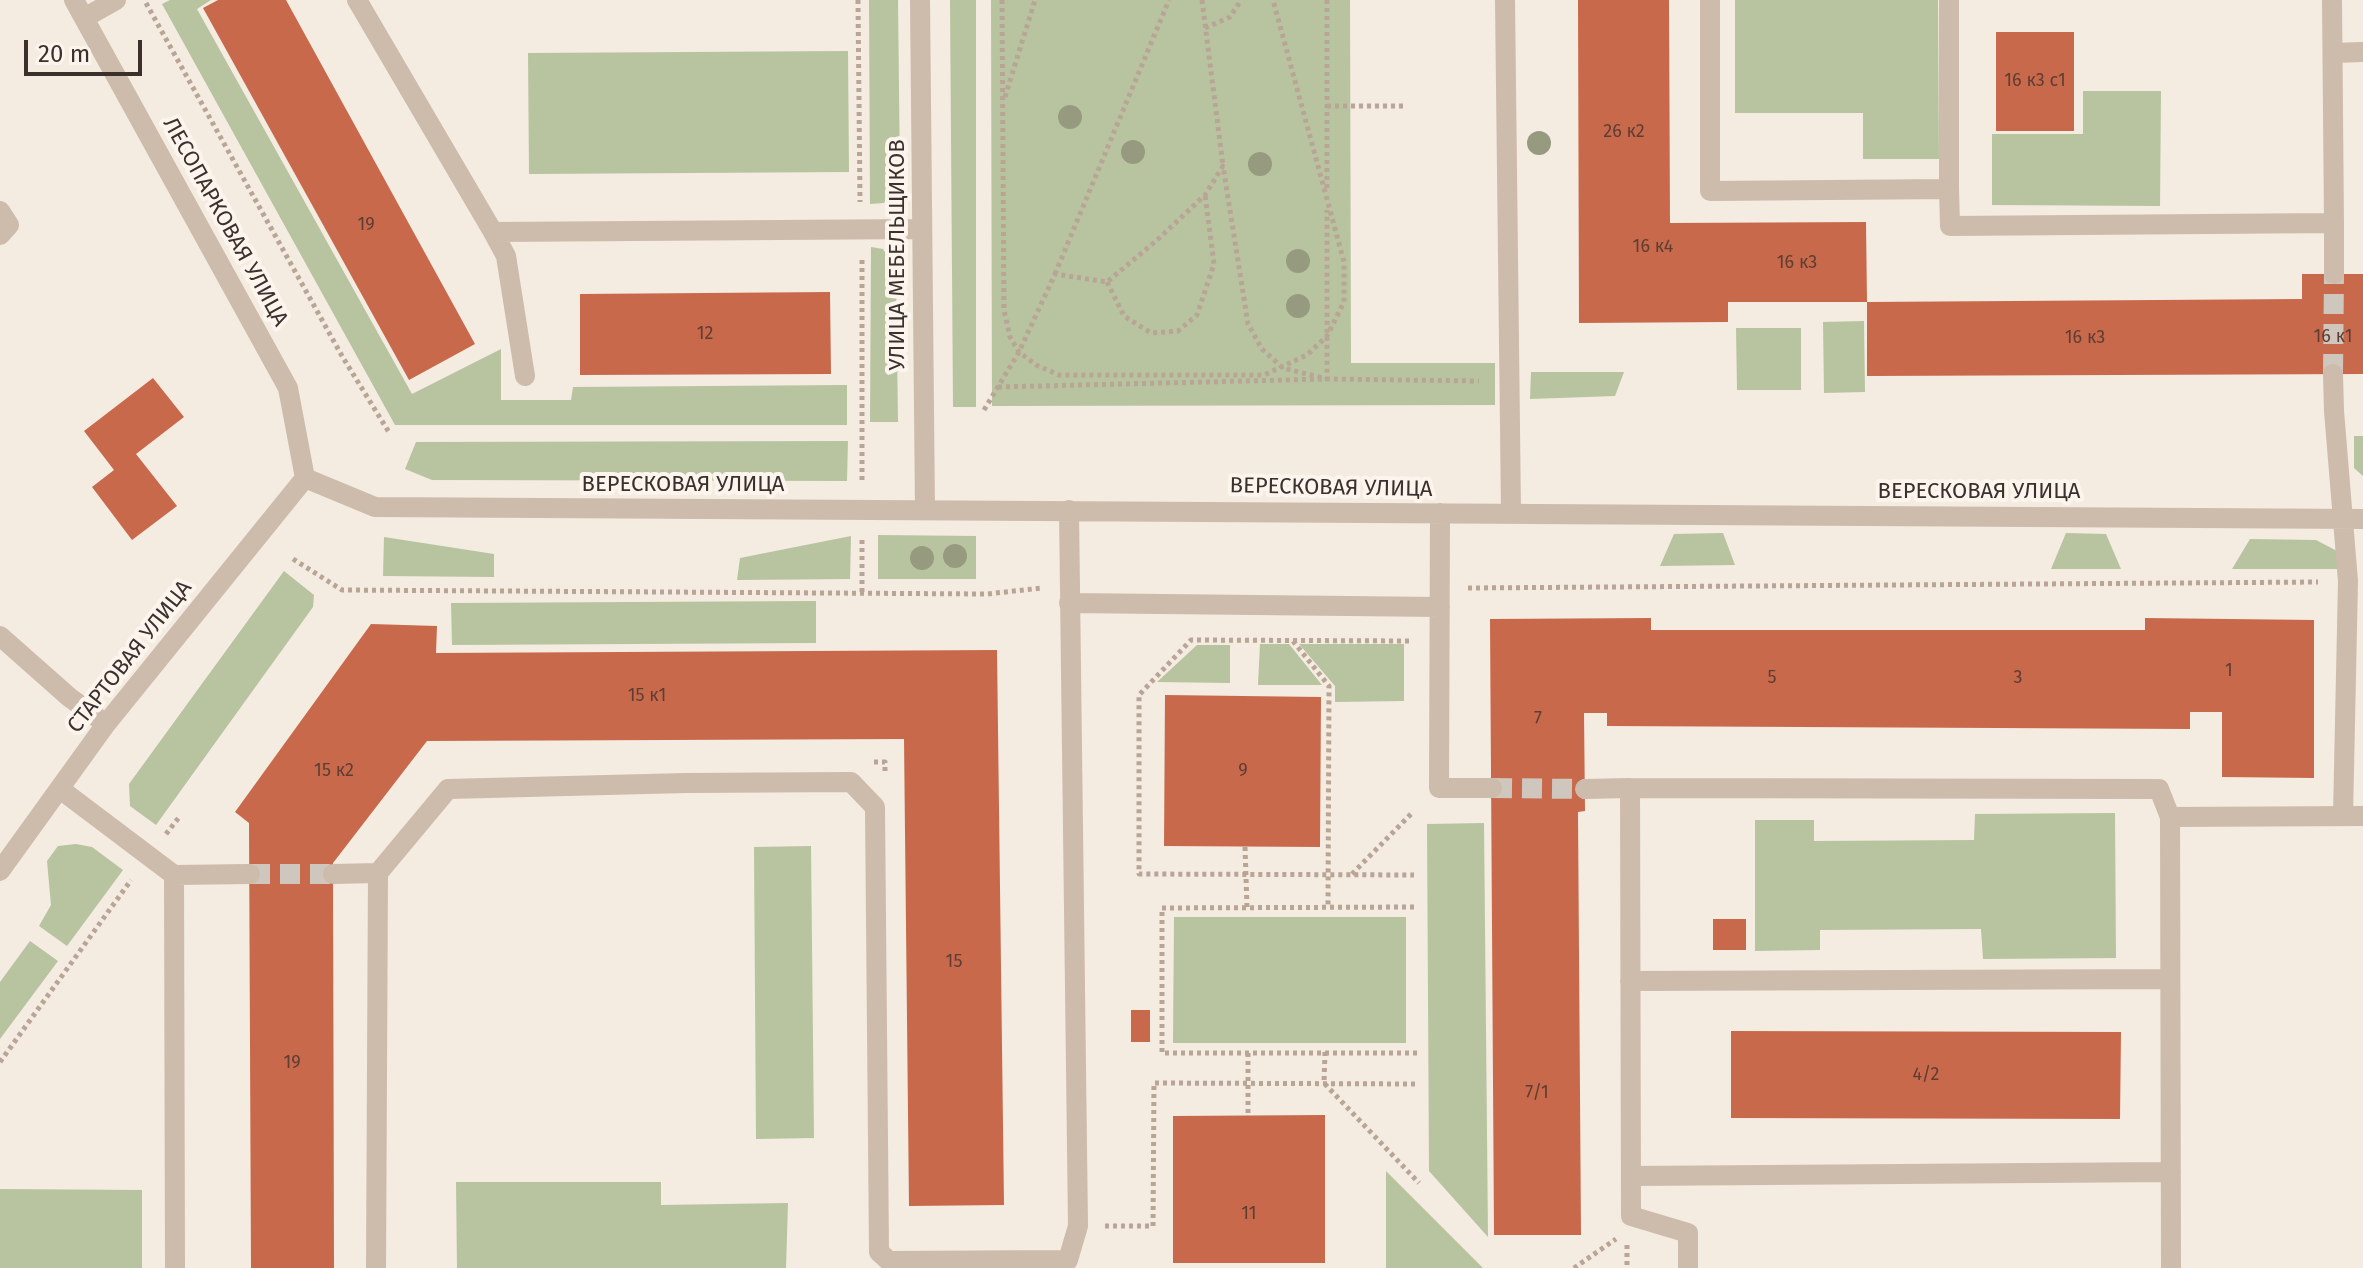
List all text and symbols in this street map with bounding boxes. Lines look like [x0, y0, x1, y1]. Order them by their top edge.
scale bar [28, 24, 146, 74]
text: 20 m [38, 40, 90, 68]
house number: 16 к3 с1 [2004, 70, 2066, 92]
street label: ЛЕСОПАРКОВАЯ УЛИЦА [157, 113, 293, 331]
house number: 26 к2 [1603, 121, 1645, 143]
street label: УЛИЦА МЕБЕЛЬЩИКОВ [885, 139, 911, 371]
house number: 19 [357, 214, 375, 236]
house number: 16 к4 [1633, 236, 1673, 258]
house number: 16 к3 [1777, 252, 1817, 274]
house number: 12 [697, 323, 713, 345]
house number: 16 к1 [2313, 326, 2353, 348]
house number: 16 к3 [2065, 327, 2105, 349]
street label: ВЕРЕСКОВАЯ УЛИЦА [582, 472, 784, 498]
street label: ВЕРЕСКОВАЯ УЛИЦА [1229, 473, 1433, 503]
street label: ВЕРЕСКОВАЯ УЛИЦА [1878, 479, 2080, 505]
street label: СТАРТОВАЯ УЛИЦА [62, 576, 198, 738]
house number: 1 [2225, 660, 2233, 682]
house number: 5 [1767, 667, 1777, 689]
house number: 3 [2014, 667, 2022, 689]
house number: 15 к1 [628, 685, 666, 707]
house number: 7 [1534, 708, 1542, 730]
house number: 15 к2 [314, 760, 354, 782]
house number: 9 [1238, 760, 1248, 782]
house number: 15 [946, 951, 962, 973]
house number: 19 [283, 1052, 301, 1074]
house number: 4/2 [1913, 1064, 1939, 1086]
house number: 7/1 [1525, 1082, 1549, 1104]
house number: 11 [1241, 1203, 1257, 1225]

